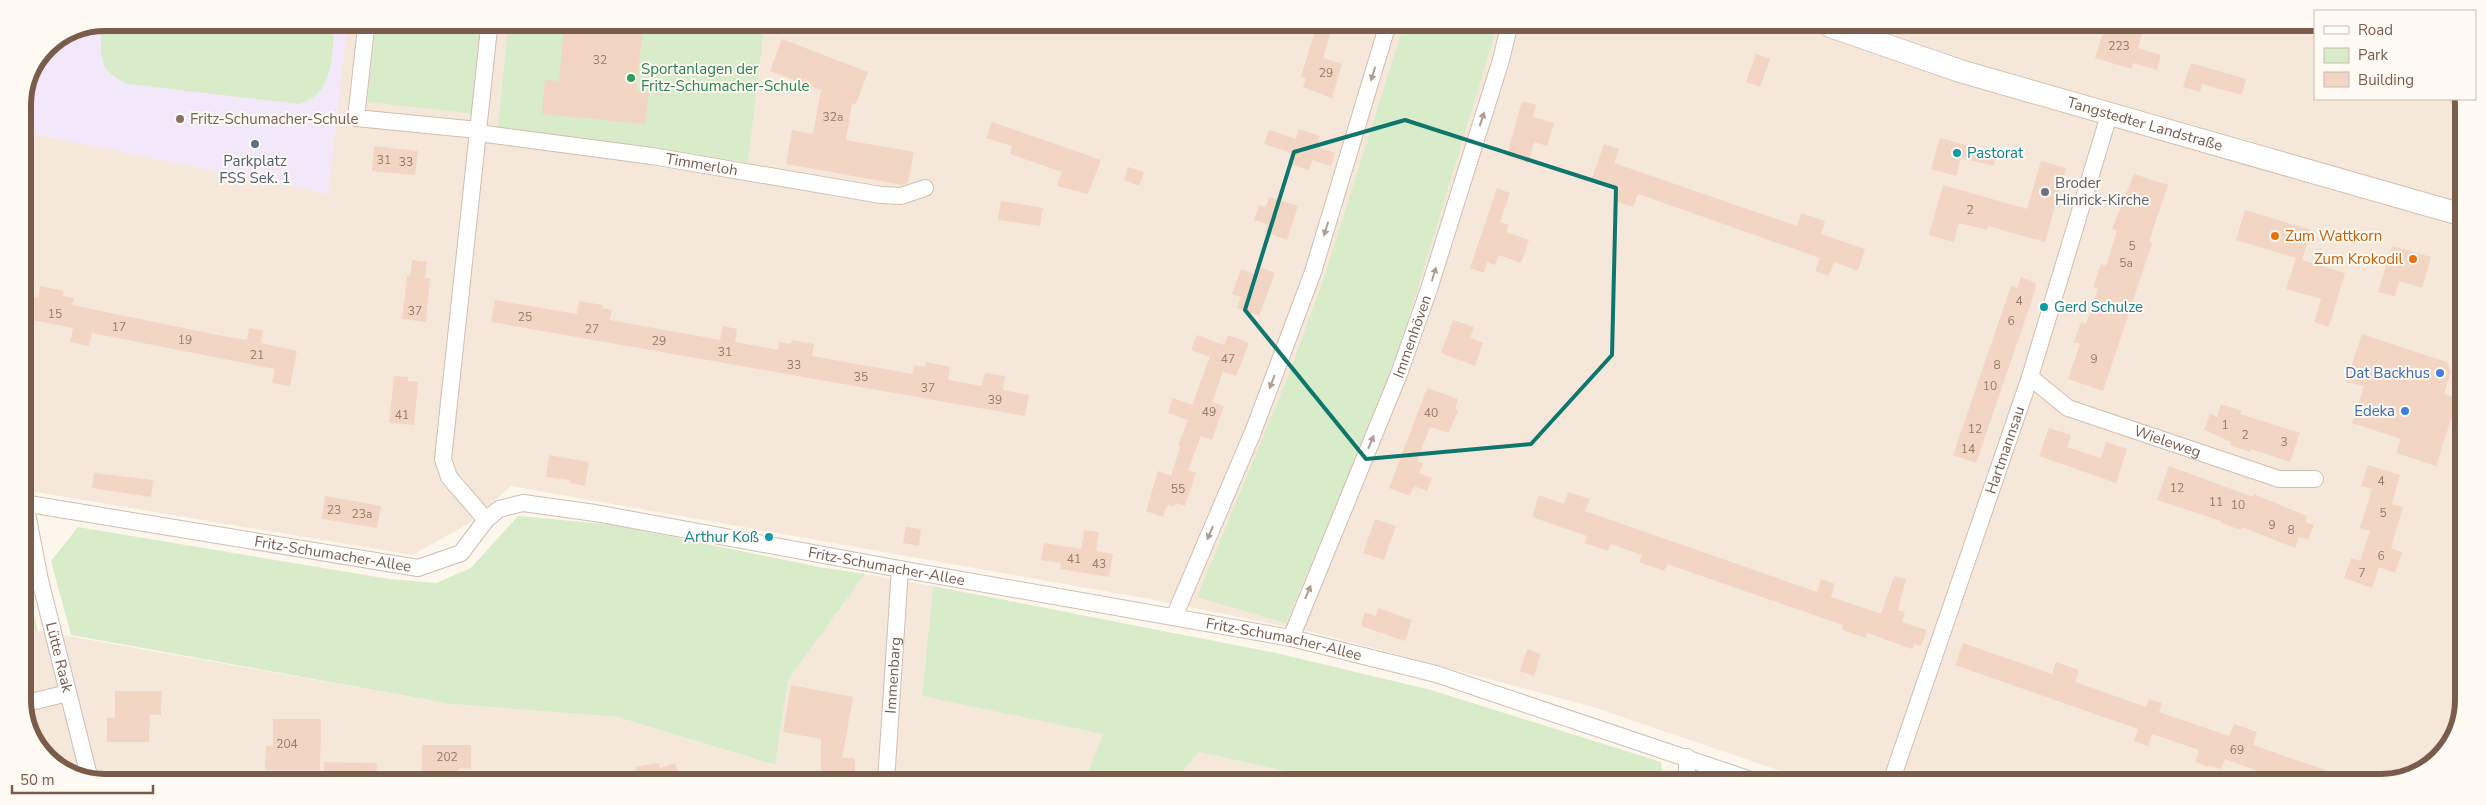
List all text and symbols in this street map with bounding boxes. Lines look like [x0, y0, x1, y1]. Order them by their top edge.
legend [2314, 10, 2476, 100]
text: Road [2358, 20, 2393, 40]
house number: 223 [2108, 38, 2130, 54]
text: Park [2358, 45, 2388, 65]
house number: 32 [593, 52, 607, 68]
place label: Sportanlagen der Fritz-Schumacher-Schule [641, 59, 809, 96]
house number: 29 [1319, 65, 1333, 81]
one-way arrow [1369, 66, 1377, 81]
text: Building [2358, 70, 2414, 90]
marker: Sportanlagen der Fritz-Schumacher-Schule [625, 72, 637, 84]
street label: Tangstedter Landstraße [2065, 92, 2225, 156]
place label: Fritz-Schumacher-Schule [190, 109, 358, 129]
house number: 32a [823, 109, 843, 125]
one-way arrow [1479, 111, 1487, 126]
marker: Fritz-Schumacher-Schule [174, 113, 186, 125]
marker: Parkplatz FSS Sek. 1 [249, 138, 261, 150]
place label: Pastorat [1967, 143, 2024, 163]
marker: Pastorat [1951, 147, 1963, 159]
street label: Timmerloh [664, 149, 739, 180]
place label: Parkplatz FSS Sek. 1 [219, 151, 291, 188]
house number: 31 [377, 152, 391, 168]
house number: 33 [399, 154, 413, 170]
place label: Broder Hinrick-Kirche [2055, 173, 2149, 210]
marker: Broder Hinrick-Kirche [2039, 186, 2051, 198]
house number: 2 [1966, 202, 1974, 218]
one-way arrow [1322, 222, 1330, 237]
place label: Zum Wattkorn [2285, 226, 2382, 246]
marker: Zum Wattkorn [2269, 230, 2281, 242]
house number: 5 [2128, 238, 2136, 254]
place label: Zum Krokodil [2314, 249, 2404, 269]
marker: Zum Krokodil [2407, 253, 2419, 265]
house number: 5a [2119, 255, 2133, 271]
one-way arrow [1431, 266, 1438, 281]
street label: Immenhöven [1388, 292, 1436, 381]
house number: 4 [2015, 293, 2023, 309]
place label: Gerd Schulze [2054, 297, 2143, 317]
marker: Gerd Schulze [2038, 301, 2050, 313]
house number: 37 [408, 303, 422, 319]
house number: 15 [48, 306, 62, 322]
house number: 25 [518, 309, 532, 325]
house number: 6 [2007, 313, 2015, 329]
house number: 17 [112, 319, 126, 335]
house number: 27 [585, 321, 599, 337]
house number: 19 [178, 332, 192, 348]
house number: 29 [652, 333, 666, 349]
house number: 31 [718, 344, 732, 360]
house number: 21 [250, 347, 264, 363]
house number: 47 [1221, 351, 1235, 367]
house number: 9 [2090, 351, 2098, 367]
house number: 33 [787, 357, 801, 373]
house number: 8 [1993, 357, 2001, 373]
place label: Dat Backhus [2345, 363, 2430, 383]
marker: Dat Backhus [2434, 367, 2446, 379]
house number: 35 [854, 369, 868, 385]
one-way arrow [1268, 375, 1276, 390]
house number: 10 [1983, 378, 1997, 394]
house number: 37 [921, 380, 935, 396]
house number: 39 [988, 392, 1002, 408]
place label: Edeka [2354, 401, 2395, 421]
street label: Hartmannsau [1981, 403, 2029, 497]
house number: 49 [1202, 404, 1216, 420]
house number: 40 [1424, 405, 1438, 421]
marker: Edeka [2399, 405, 2411, 417]
house number: 41 [395, 407, 409, 423]
house number: 1 [2221, 417, 2229, 433]
house number: 12 [1968, 421, 1982, 437]
street label: Wieleweg [2131, 421, 2204, 462]
house number: 2 [2241, 427, 2249, 443]
house number: 3 [2280, 434, 2288, 450]
one-way arrow [1367, 435, 1375, 449]
house number: 14 [1961, 441, 1975, 457]
house number: 4 [2377, 473, 2385, 489]
house number: 12 [2170, 480, 2184, 496]
house number: 55 [1171, 481, 1185, 497]
house number: 11 [2209, 494, 2223, 510]
house number: 10 [2231, 497, 2245, 513]
house number: 23 [327, 502, 341, 518]
house number: 5 [2379, 505, 2387, 521]
house number: 23a [352, 506, 372, 522]
house number: 9 [2268, 517, 2276, 533]
house number: 8 [2287, 522, 2295, 538]
one-way arrow [1206, 525, 1214, 540]
place label: Arthur Koß [684, 527, 759, 547]
street label: Fritz-Schumacher-Allee [253, 531, 413, 577]
marker: Arthur Koß [763, 531, 775, 543]
street label: Fritz-Schumacher-Allee [806, 542, 966, 590]
house number: 6 [2377, 548, 2385, 564]
house number: 41 [1067, 551, 1081, 567]
house number: 43 [1092, 556, 1106, 572]
house number: 7 [2358, 565, 2366, 581]
one-way arrow [1305, 585, 1313, 599]
street label: Fritz-Schumacher-Allee [1204, 613, 1364, 665]
street label: Lütte Raak [41, 620, 78, 695]
street label: Immenbarg [880, 636, 905, 714]
house number: 204 [276, 736, 298, 752]
house number: 69 [2230, 742, 2244, 758]
house number: 202 [436, 749, 458, 765]
scale bar [12, 762, 154, 794]
text: 50 m [20, 770, 55, 790]

